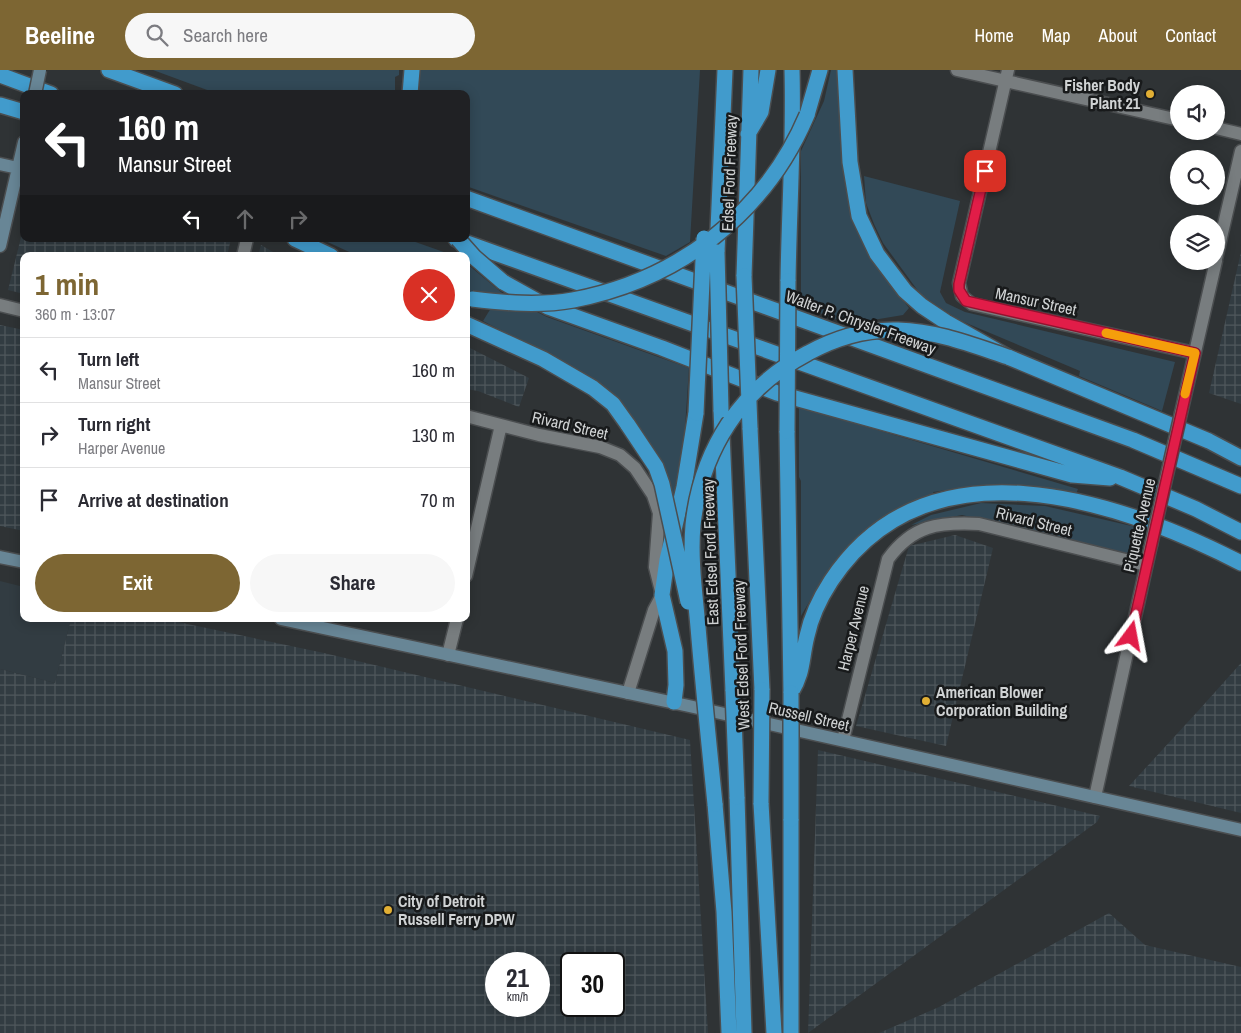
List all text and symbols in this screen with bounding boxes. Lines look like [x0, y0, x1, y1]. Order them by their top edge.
search box [125, 13, 475, 58]
text: Beeline [25, 19, 95, 51]
icon: search [143, 21, 171, 49]
text: Search here [183, 22, 268, 48]
text: Home [974, 23, 1014, 48]
text: Map [1042, 23, 1071, 48]
text: About [1099, 23, 1137, 48]
text: Contact [1165, 23, 1216, 48]
place label: Fisher Body Plant 21 [1064, 74, 1141, 114]
map controls [1170, 85, 1225, 270]
button: sound [1170, 85, 1225, 140]
marker: Fisher Body Plant 21 [1144, 88, 1156, 100]
text: 160 m [118, 104, 199, 151]
icon: left [35, 110, 100, 175]
street label: Edsel Ford Freeway [716, 114, 742, 232]
text: Mansur Street [118, 149, 231, 179]
pin [964, 150, 1006, 192]
button: search [1170, 150, 1225, 205]
icon: arrive [971, 157, 999, 185]
icon: left [178, 205, 206, 233]
icon: ahead [231, 205, 259, 233]
icon: right [284, 205, 312, 233]
button: layers [1170, 215, 1225, 270]
text: 1 min [35, 264, 99, 304]
button: close [403, 269, 455, 321]
street label: Mansur Street [993, 282, 1079, 320]
street label: Walter P. Chrysler Freeway [783, 285, 940, 360]
text: 360 m · 13:07 [35, 303, 115, 325]
text: Turn left [78, 346, 139, 372]
icon: left [35, 356, 63, 384]
text: 160 m [412, 357, 455, 383]
text: Mansur Street [78, 372, 160, 394]
street label: Rivard Street [530, 406, 610, 444]
text: Turn right [78, 411, 150, 437]
icon: right [35, 421, 63, 449]
text: 130 m [412, 422, 455, 448]
text: Harper Avenue [78, 437, 165, 459]
street label: Piquette Avenue [1117, 476, 1161, 574]
street label: East Edsel Ford Freeway [696, 478, 724, 626]
icon: arrive [35, 486, 63, 514]
text: Arrive at destination [78, 487, 229, 513]
text: 70 m [420, 487, 455, 513]
street label: Rivard Street [994, 501, 1075, 541]
button: Exit [35, 554, 240, 612]
button: Share [250, 554, 455, 612]
street label: West Edsel Ford Freeway [727, 579, 755, 730]
street label: Harper Avenue [832, 583, 874, 673]
position arrow [1104, 609, 1156, 661]
place label: American Blower Corporation Building [936, 681, 1067, 721]
marker: American Blower Corporation Building [920, 695, 932, 707]
street label: Russell Street [767, 696, 852, 736]
place label: City of Detroit Russell Ferry DPW [398, 890, 515, 930]
marker: City of Detroit Russell Ferry DPW [382, 904, 394, 916]
speed limit sign: 30 [560, 952, 625, 1017]
text: 21 [506, 961, 529, 995]
text: km/h [507, 989, 528, 1005]

